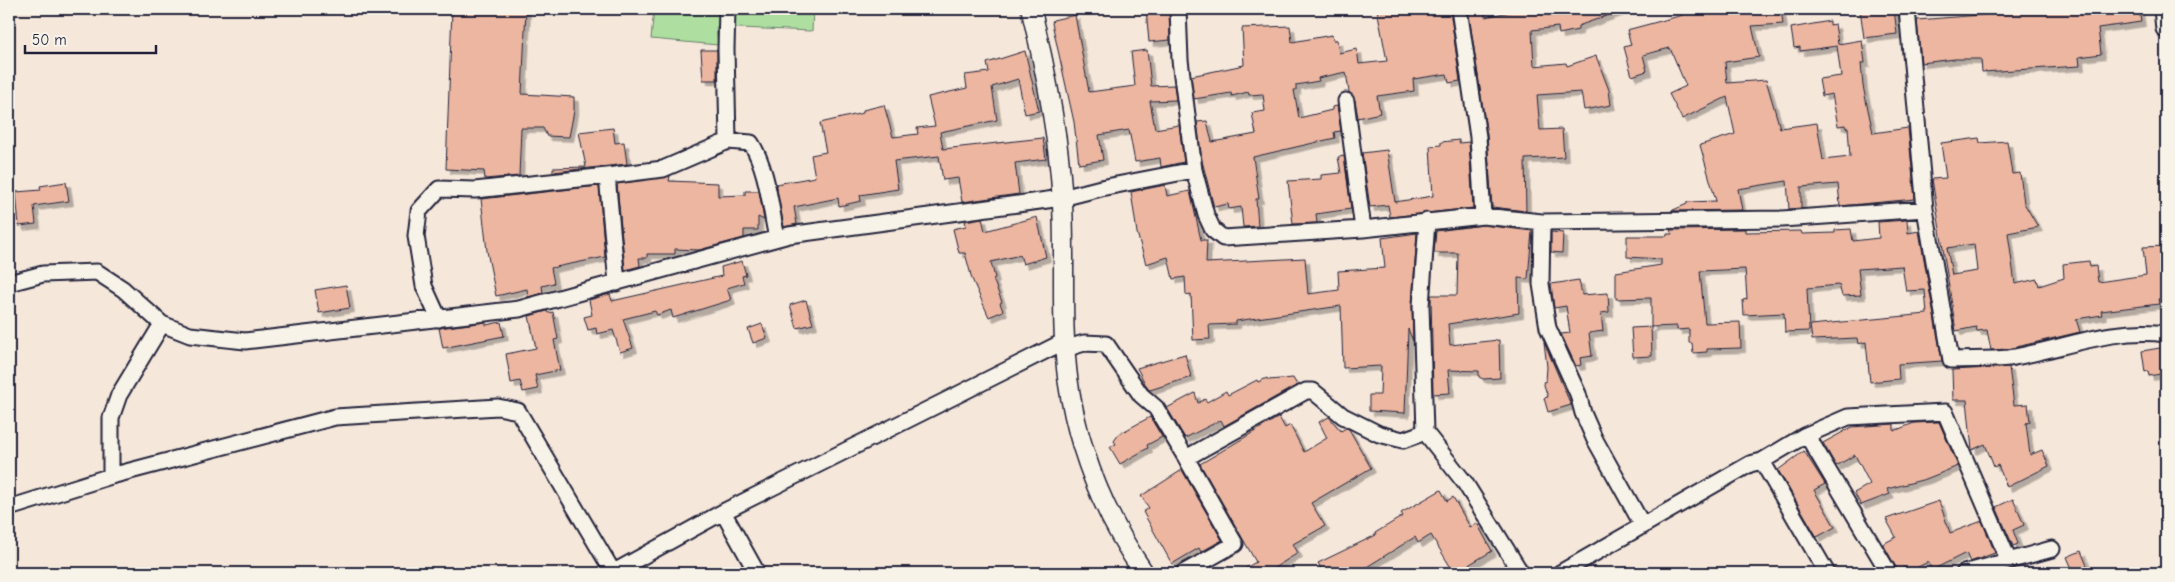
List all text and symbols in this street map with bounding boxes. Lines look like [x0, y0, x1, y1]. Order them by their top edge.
scale bar [25, 22, 156, 54]
text: 50 m [32, 31, 67, 49]

